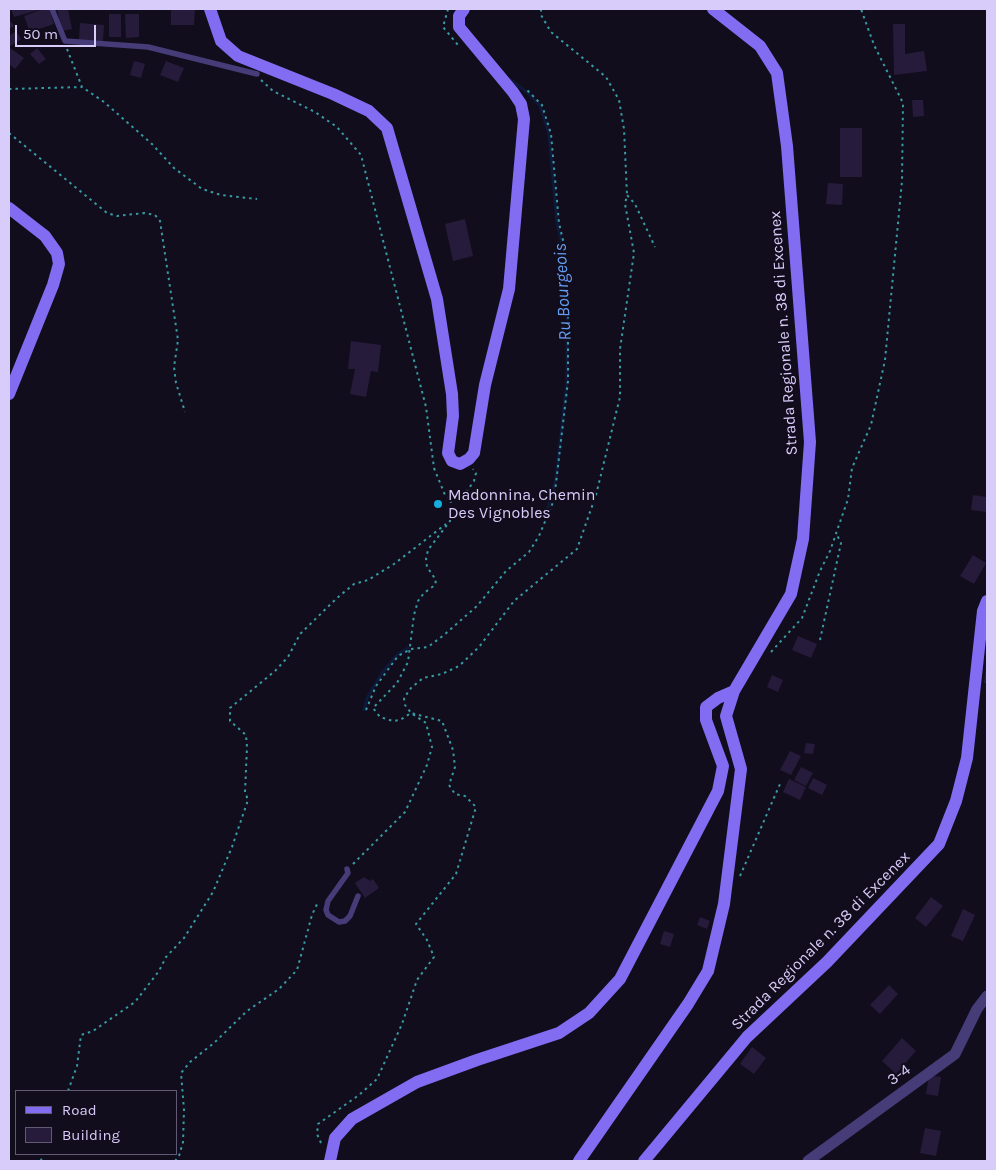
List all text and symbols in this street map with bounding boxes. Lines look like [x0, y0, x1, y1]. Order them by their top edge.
scale bar [18, 15, 99, 47]
text: 50 m [23, 25, 58, 43]
street label: Strada Regionale n. 38 di Excenex [766, 210, 802, 456]
water label: Ru Bourgeois [550, 243, 576, 341]
place label: Madonnina, Chemin Des Vignobles [448, 485, 595, 523]
marker: Madonnina, Chemin Des Vignobles [432, 498, 444, 510]
street label: Strada Regionale n. 38 di Excenex [728, 848, 914, 1034]
street label: 3-4 [884, 1060, 914, 1090]
legend [15, 1090, 178, 1155]
text: Road [62, 1101, 97, 1119]
text: Building [62, 1126, 120, 1144]

